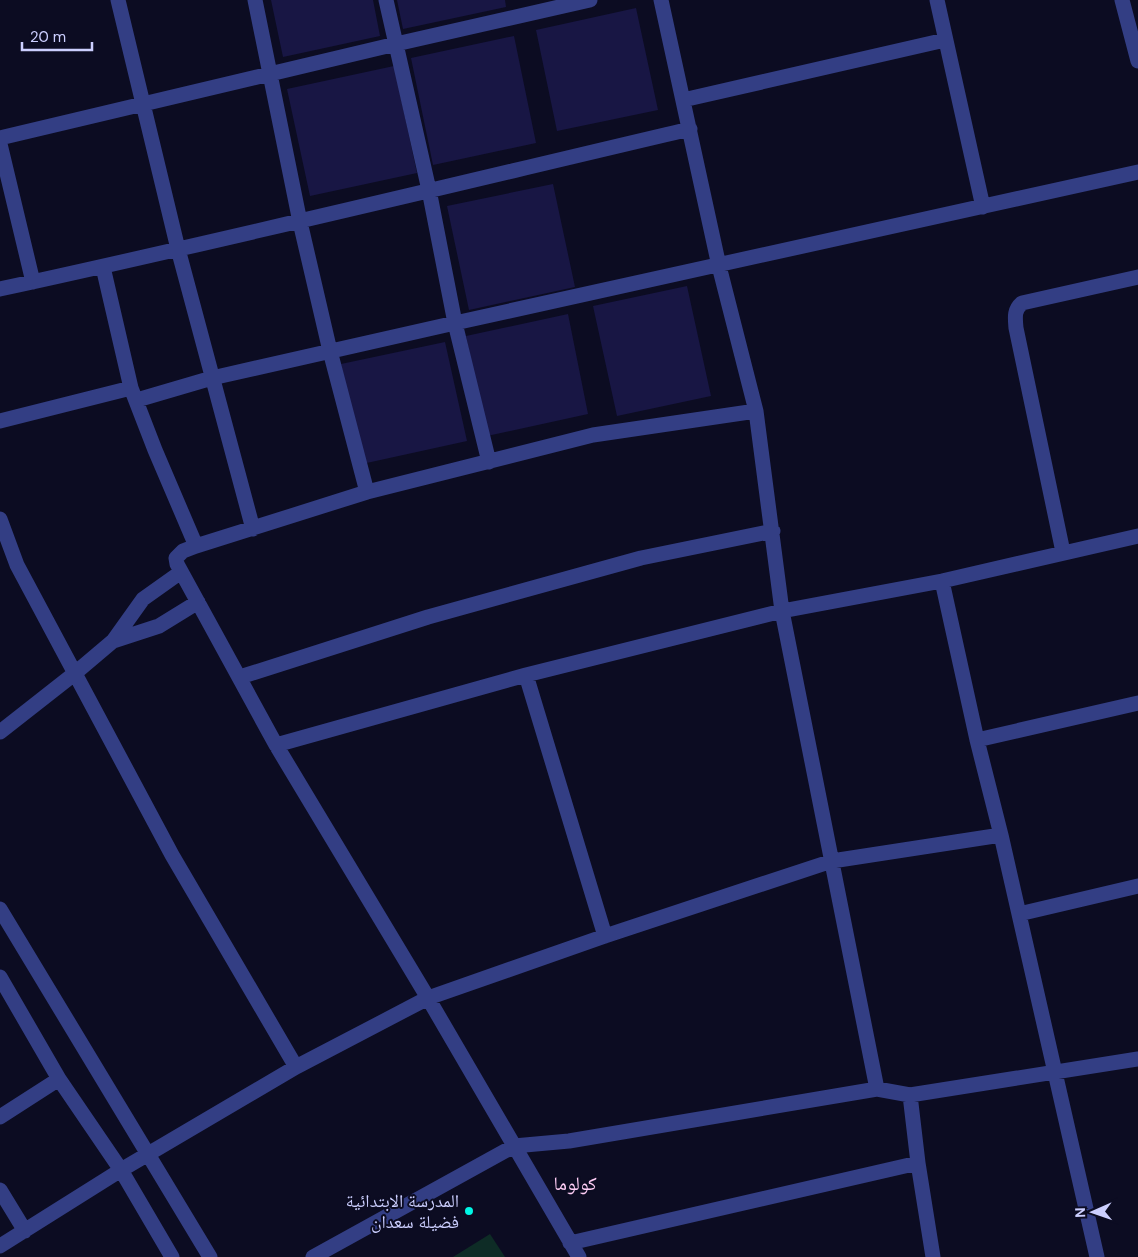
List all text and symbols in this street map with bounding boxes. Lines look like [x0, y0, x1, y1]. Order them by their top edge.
scale bar [22, 20, 92, 52]
text: 20 m [30, 27, 66, 47]
district label: كولوما [553, 1171, 597, 1196]
north arrow [1068, 1187, 1118, 1237]
place label: المدرسة الابتدائية فضيلة سعدان [346, 1189, 459, 1234]
marker: المدرسة الابتدائية فضيلة سعدان [463, 1205, 475, 1217]
text: N [1071, 1207, 1089, 1218]

